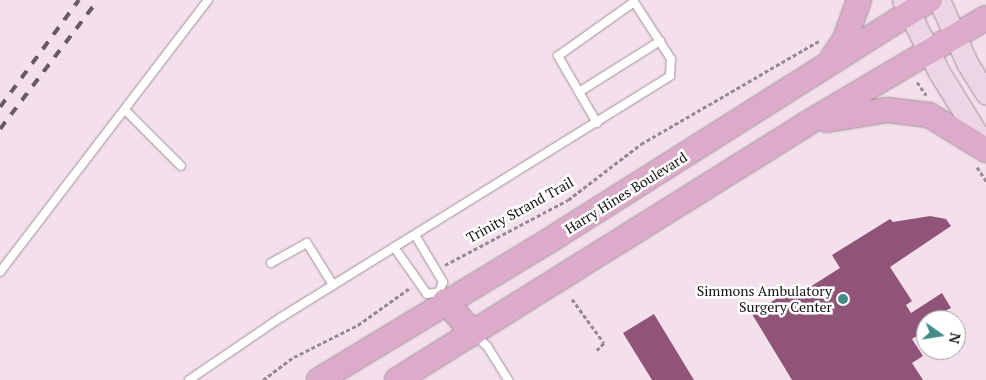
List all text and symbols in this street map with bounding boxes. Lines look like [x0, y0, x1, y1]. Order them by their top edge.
street label: Harry Hines Boulevard [562, 149, 690, 237]
street label: Trinity Strand Trail [464, 174, 576, 246]
place label: Simmons Ambulatory Surgery Center [696, 283, 832, 316]
marker: Simmons Ambulatory Surgery Center [836, 292, 850, 306]
north arrow [916, 310, 966, 360]
text: N [945, 331, 966, 346]

